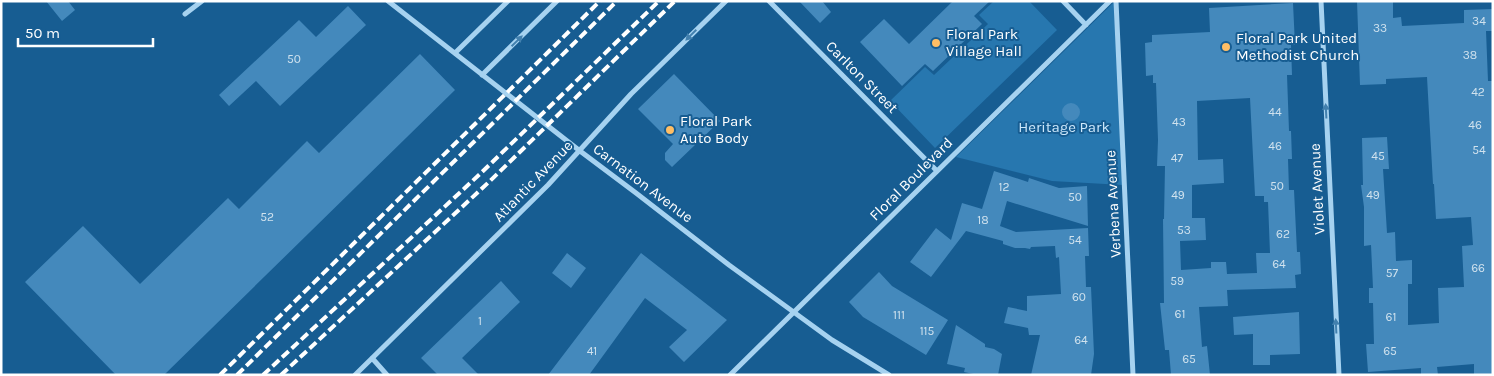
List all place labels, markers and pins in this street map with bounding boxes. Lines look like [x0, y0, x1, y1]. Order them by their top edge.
place label: Floral Park Village Hall [946, 25, 1022, 60]
place label: Floral Park United Methodist Church [1236, 29, 1359, 64]
marker: Floral Park Village Hall [930, 37, 942, 49]
marker: Floral Park United Methodist Church [1220, 41, 1232, 53]
place label: Floral Park Auto Body [680, 112, 752, 147]
marker: Floral Park Auto Body [664, 124, 676, 136]

